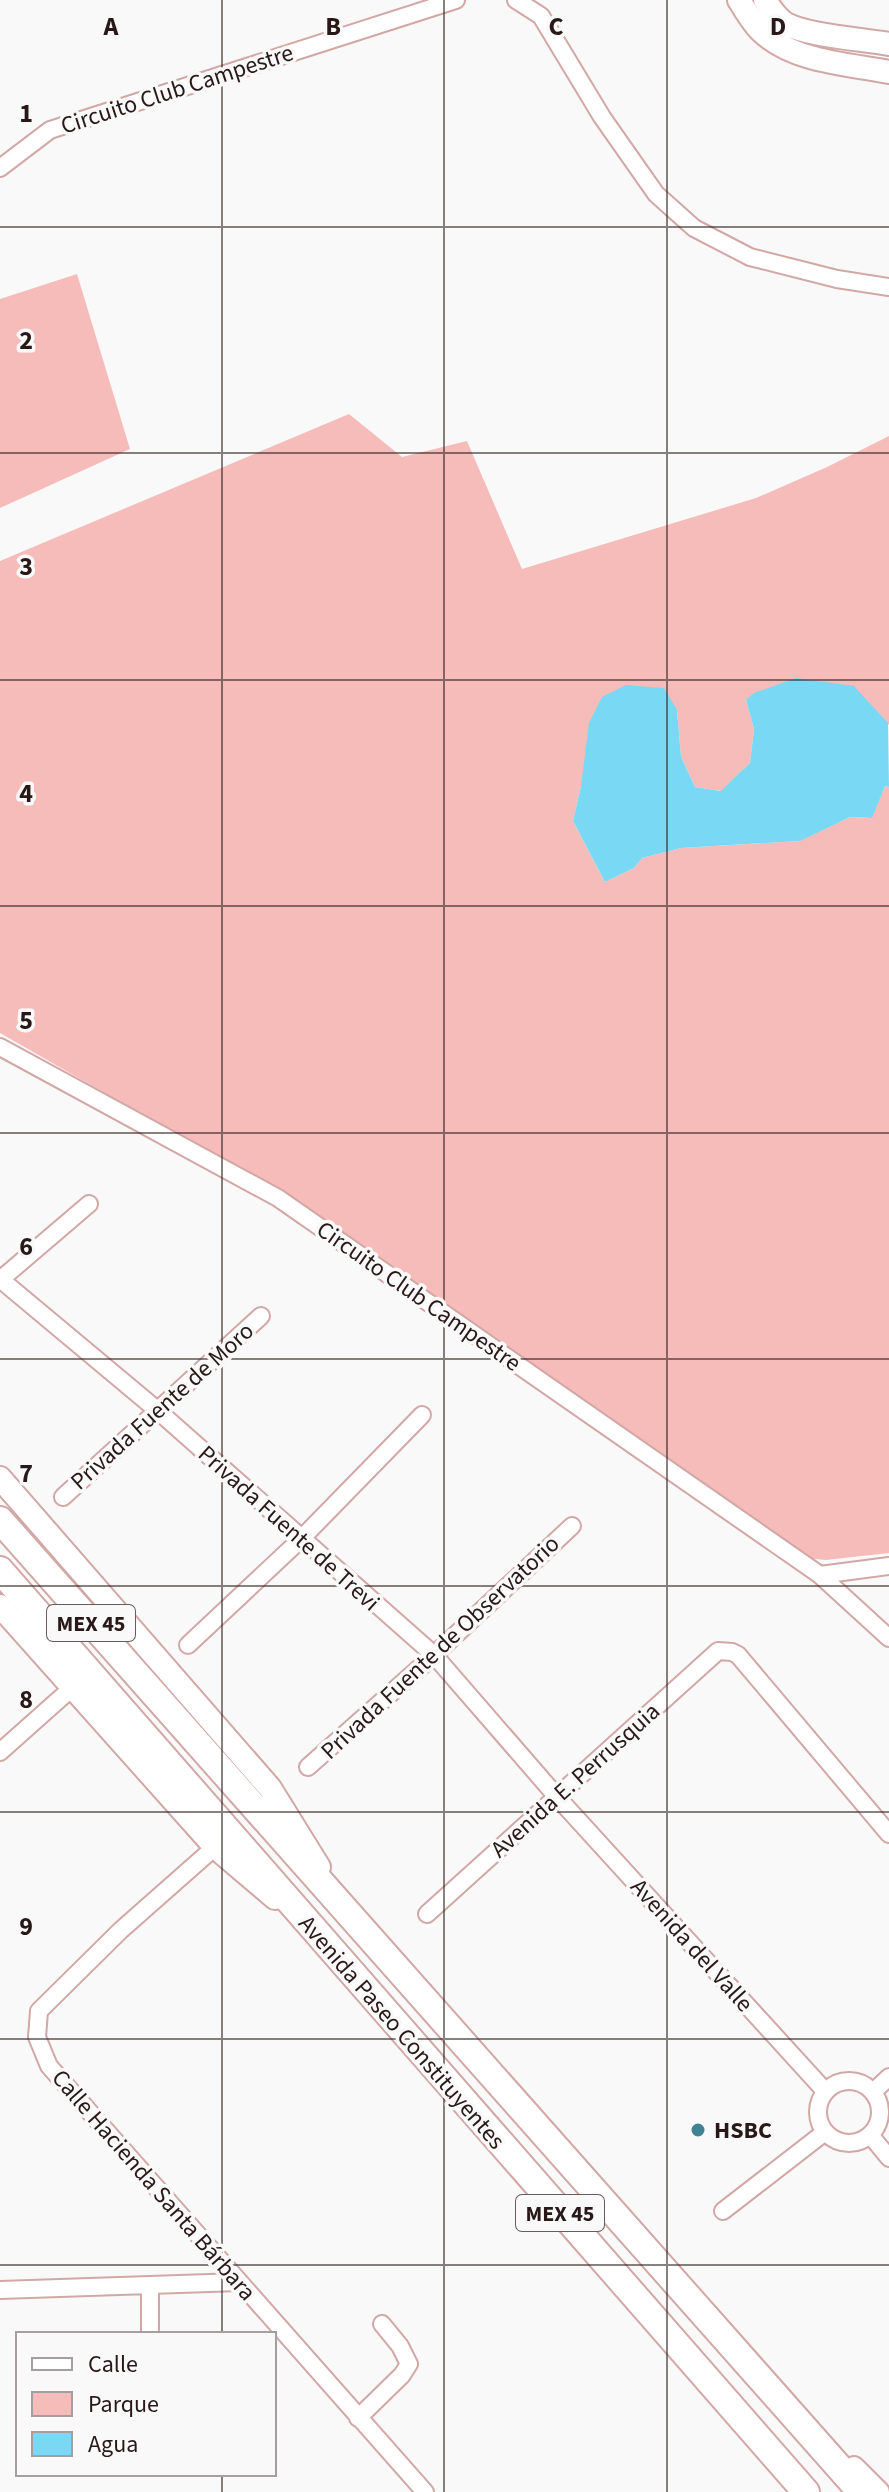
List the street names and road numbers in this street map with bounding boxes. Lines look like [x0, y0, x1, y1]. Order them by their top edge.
street label: Circuito Club Campestre [56, 35, 298, 144]
street label: Circuito Club Campestre [309, 1212, 528, 1380]
street label: Privada Fuente de Moro [63, 1314, 262, 1498]
street label: Privada Fuente de Trevi [190, 1437, 387, 1620]
street label: Privada Fuente de Observatorio [313, 1527, 568, 1768]
road number: MEX 45 [47, 1605, 135, 1641]
street label: Avenida E. Perrusquia [483, 1695, 668, 1866]
street label: Avenida del Valle [622, 1871, 761, 2020]
street label: Avenida Paseo Constituyentes [290, 1908, 513, 2157]
street label: Calle Hacienda Santa Bárbara [43, 2062, 264, 2309]
road number: MEX 45 [516, 2195, 604, 2231]

